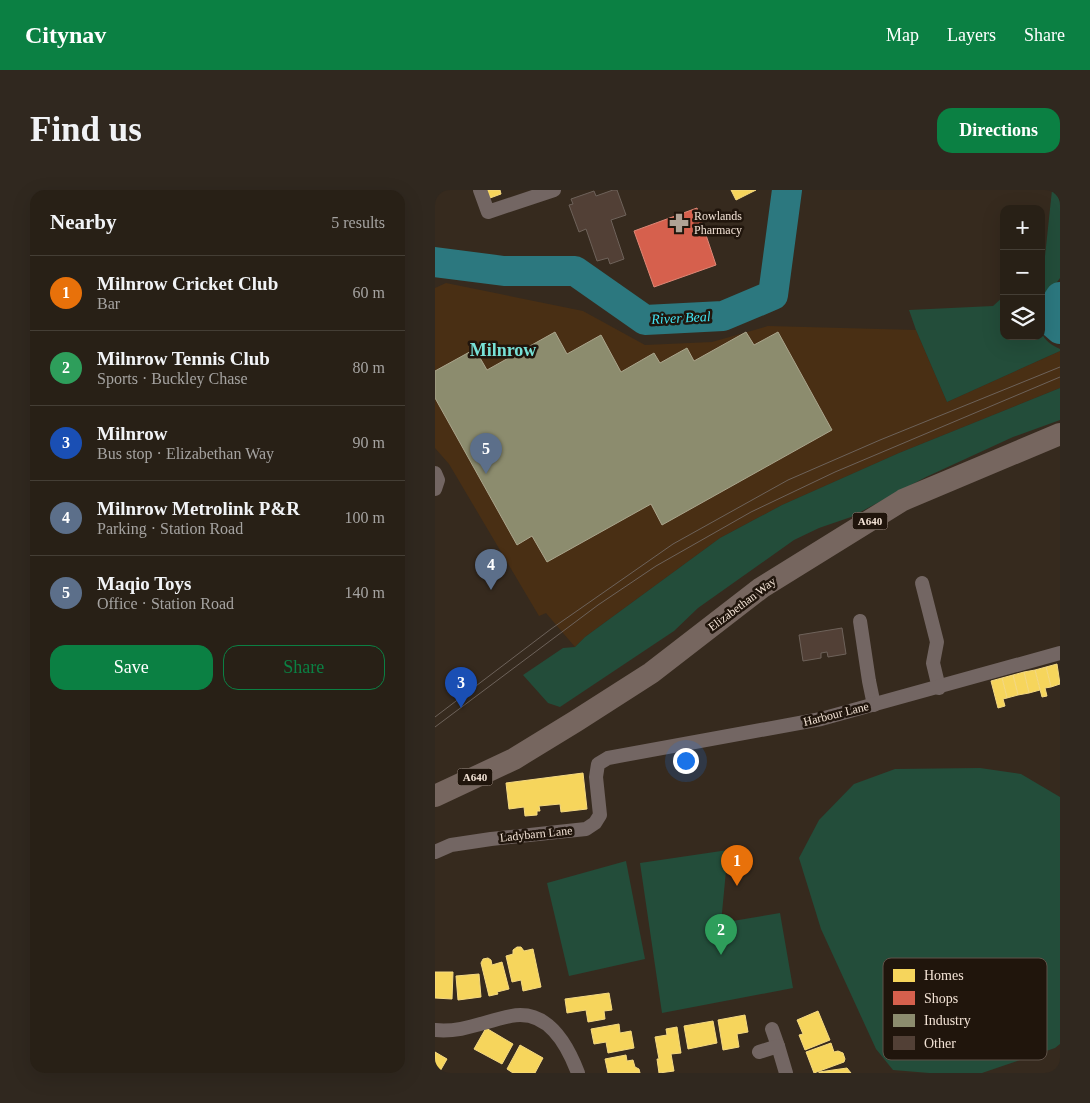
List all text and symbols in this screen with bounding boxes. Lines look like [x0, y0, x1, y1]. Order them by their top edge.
text: Citynav [25, 22, 106, 48]
text: Map [886, 25, 919, 45]
text: Layers [947, 25, 996, 45]
text: Share [1024, 25, 1065, 45]
button: Directions [937, 108, 1060, 153]
text: Find us [30, 110, 142, 149]
map controls [1000, 205, 1045, 340]
button: + [1000, 205, 1045, 250]
place label: Rowlands Pharmacy [694, 209, 742, 237]
text: Nearby [50, 210, 117, 234]
pharmacy icon: Rowlands Pharmacy [668, 212, 690, 234]
text: 5 results [331, 214, 385, 231]
button: − [1000, 250, 1045, 295]
text: Milnrow Cricket Club [97, 273, 278, 294]
text: 1 [62, 284, 70, 301]
text: 60 m [353, 284, 385, 301]
text: Bar [97, 295, 120, 312]
button: layers [1000, 295, 1045, 340]
water label: River Beal [650, 309, 711, 327]
district label: Milnrow [470, 340, 536, 360]
text: Milnrow Tennis Club [97, 348, 270, 369]
text: 2 [62, 359, 70, 376]
text: 80 m [353, 359, 385, 376]
text: Sports · Buckley Chase [97, 370, 248, 387]
text: Milnrow [97, 423, 167, 444]
pin: 5 [470, 433, 502, 474]
text: 3 [62, 434, 70, 451]
text: 90 m [353, 434, 385, 451]
text: Bus stop · Elizabethan Way [97, 445, 274, 462]
text: Milnrow Metrolink P&R [97, 498, 300, 519]
text: 4 [62, 509, 70, 526]
text: 100 m [345, 509, 385, 526]
road number: A640 [853, 512, 887, 530]
text: Parking · Station Road [97, 520, 243, 537]
pin: 4 [475, 549, 507, 590]
text: Maqio Toys [97, 573, 192, 594]
street label: Elizabethan Way [705, 574, 779, 634]
text: 5 [62, 584, 70, 601]
text: 140 m [345, 584, 385, 601]
text: Office · Station Road [97, 595, 234, 612]
button: Save [50, 645, 213, 690]
button: Share [223, 645, 385, 690]
pin: 3 [445, 667, 477, 708]
street label: Harbour Lane [802, 699, 870, 729]
your location [673, 748, 699, 774]
road number: A640 [457, 768, 493, 786]
street label: Ladybarn Lane [499, 823, 573, 845]
pin: 1 [721, 845, 753, 886]
pin: 2 [705, 914, 737, 955]
legend [883, 958, 1047, 1060]
text: Homes [924, 968, 964, 983]
text: Shops [924, 991, 958, 1006]
text: Industry [924, 1013, 971, 1028]
text: Other [924, 1036, 956, 1051]

